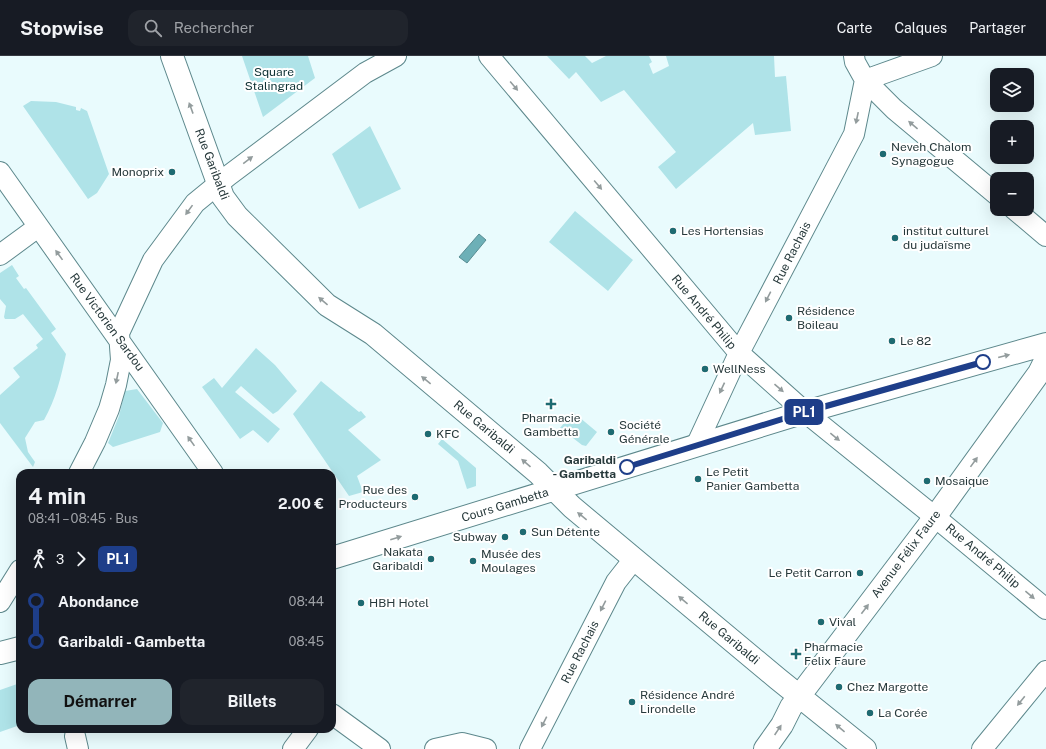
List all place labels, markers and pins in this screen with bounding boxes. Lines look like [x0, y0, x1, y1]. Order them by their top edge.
place label: Neveh Chalom Synagogue [891, 140, 972, 168]
marker: Neveh Chalom Synagogue [878, 149, 888, 159]
place label: Monoprix [111, 165, 164, 179]
marker: Monoprix [167, 167, 177, 177]
place label: Les Hortensias [681, 224, 764, 238]
place label: institut culturel du judaïsme [903, 224, 989, 252]
marker: Les Hortensias [668, 226, 678, 236]
marker: institut culturel du judaïsme [890, 233, 900, 243]
place label: Résidence Boileau [797, 304, 855, 332]
marker: Résidence Boileau [784, 313, 794, 323]
place label: Le 82 [900, 334, 931, 348]
marker: Le 82 [887, 336, 897, 346]
unlabelled marker [975, 354, 991, 370]
place label: WellNess [713, 362, 766, 376]
marker: WellNess [700, 364, 710, 374]
marker: Pharmacie Gambetta [546, 399, 556, 409]
place label: Pharmacie Gambetta [521, 411, 581, 439]
place label: Société Générale [619, 418, 670, 446]
place label: KFC [436, 427, 460, 441]
marker: Société Générale [606, 427, 616, 437]
marker: KFC [423, 429, 433, 439]
place label: Garibaldi - Gambetta [552, 453, 616, 481]
marker: Garibaldi - Gambetta [619, 459, 635, 475]
place label: Le Petit Panier Gambetta [706, 465, 799, 493]
marker: Le Petit Panier Gambetta [693, 474, 703, 484]
place label: Mosaique [935, 474, 989, 488]
marker: Mosaique [922, 476, 932, 486]
place label: Rue des Producteurs [339, 483, 407, 511]
marker: Rue des Producteurs [410, 492, 420, 502]
place label: Sun Détente [531, 525, 600, 539]
marker: Sun Détente [518, 527, 528, 537]
place label: Subway [453, 530, 498, 544]
marker: Subway [500, 532, 510, 542]
place label: Nakata Garibaldi [373, 545, 423, 573]
place label: Musée des Moulages [481, 547, 541, 575]
marker: Nakata Garibaldi [426, 554, 436, 564]
marker: Musée des Moulages [468, 556, 478, 566]
place label: Le Petit Carron [769, 566, 852, 580]
marker: Le Petit Carron [855, 568, 865, 578]
place label: HBH Hotel [369, 596, 429, 610]
marker: HBH Hotel [356, 598, 366, 608]
place label: Vival [829, 615, 857, 629]
marker: Vival [816, 617, 826, 627]
place label: Pharmacie Felix Faure [804, 640, 866, 668]
marker: Pharmacie Felix Faure [791, 649, 801, 659]
place label: Chez Margotte [847, 680, 929, 694]
marker: Chez Margotte [834, 682, 844, 692]
place label: Résidence André Lirondelle [640, 688, 735, 716]
marker: Résidence André Lirondelle [627, 697, 637, 707]
place label: La Corée [878, 706, 928, 720]
marker: La Corée [865, 708, 875, 718]

